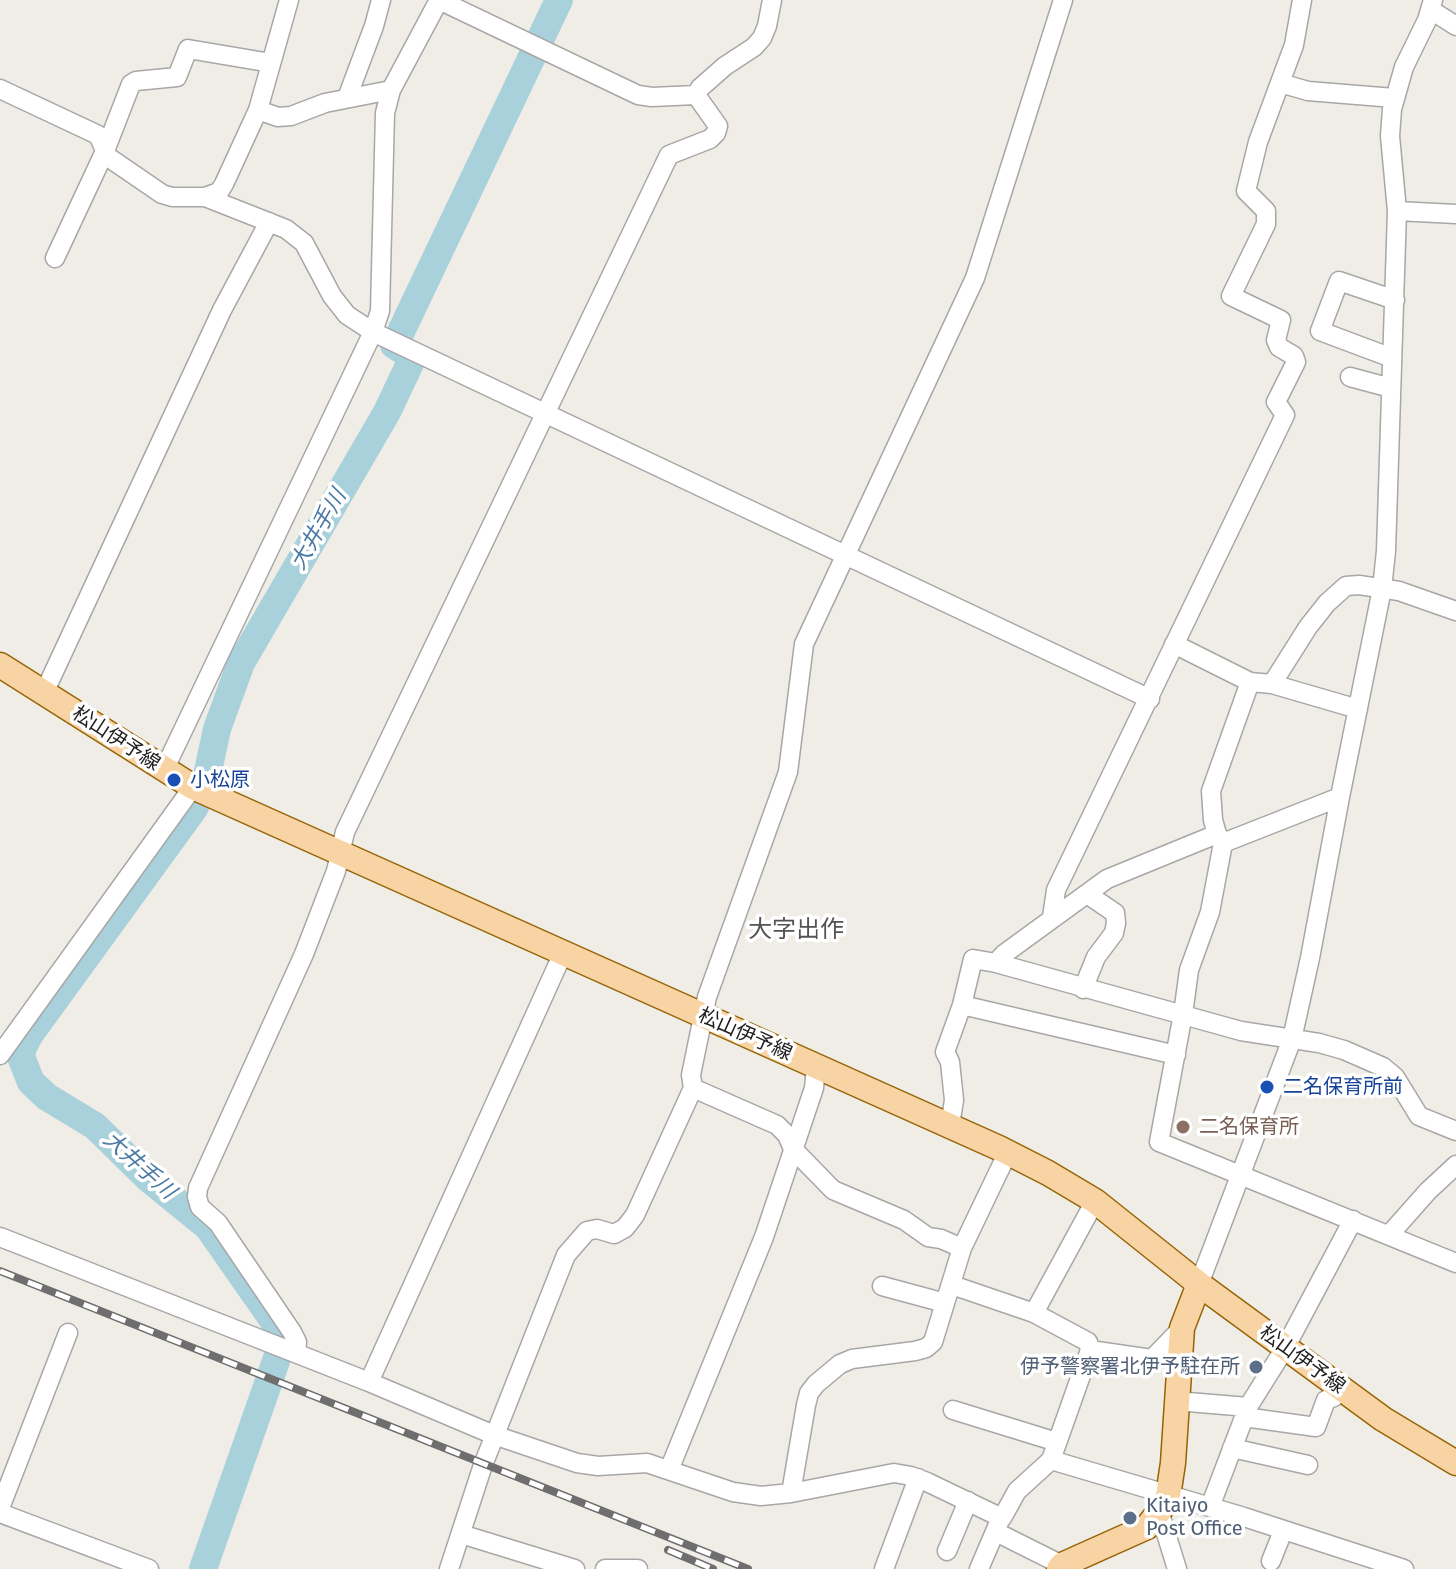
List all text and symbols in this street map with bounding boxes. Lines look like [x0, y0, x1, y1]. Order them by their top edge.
water label: 大井手川 [286, 485, 352, 575]
street label: 松山伊予線 [68, 702, 164, 776]
place label: 小松原 [190, 768, 250, 792]
marker: 小松原 [165, 771, 183, 789]
district label: 大字出作 [748, 916, 844, 944]
street label: 松山伊予線 [694, 1004, 796, 1066]
place label: 二名保育所前 [1283, 1075, 1403, 1099]
marker: 二名保育所前 [1258, 1078, 1276, 1096]
place label: 二名保育所 [1199, 1115, 1299, 1139]
marker: 二名保育所 [1174, 1118, 1192, 1136]
water label: 大井手川 [97, 1127, 181, 1205]
street label: 松山伊予線 [1254, 1321, 1350, 1399]
place label: 伊予警察署北伊予駐在所 [1020, 1355, 1240, 1379]
marker: 伊予警察署北伊予駐在所 [1247, 1358, 1265, 1376]
place label: Kitaiyo Post Office [1146, 1494, 1243, 1541]
marker: Kitaiyo Post Office [1121, 1509, 1139, 1527]

